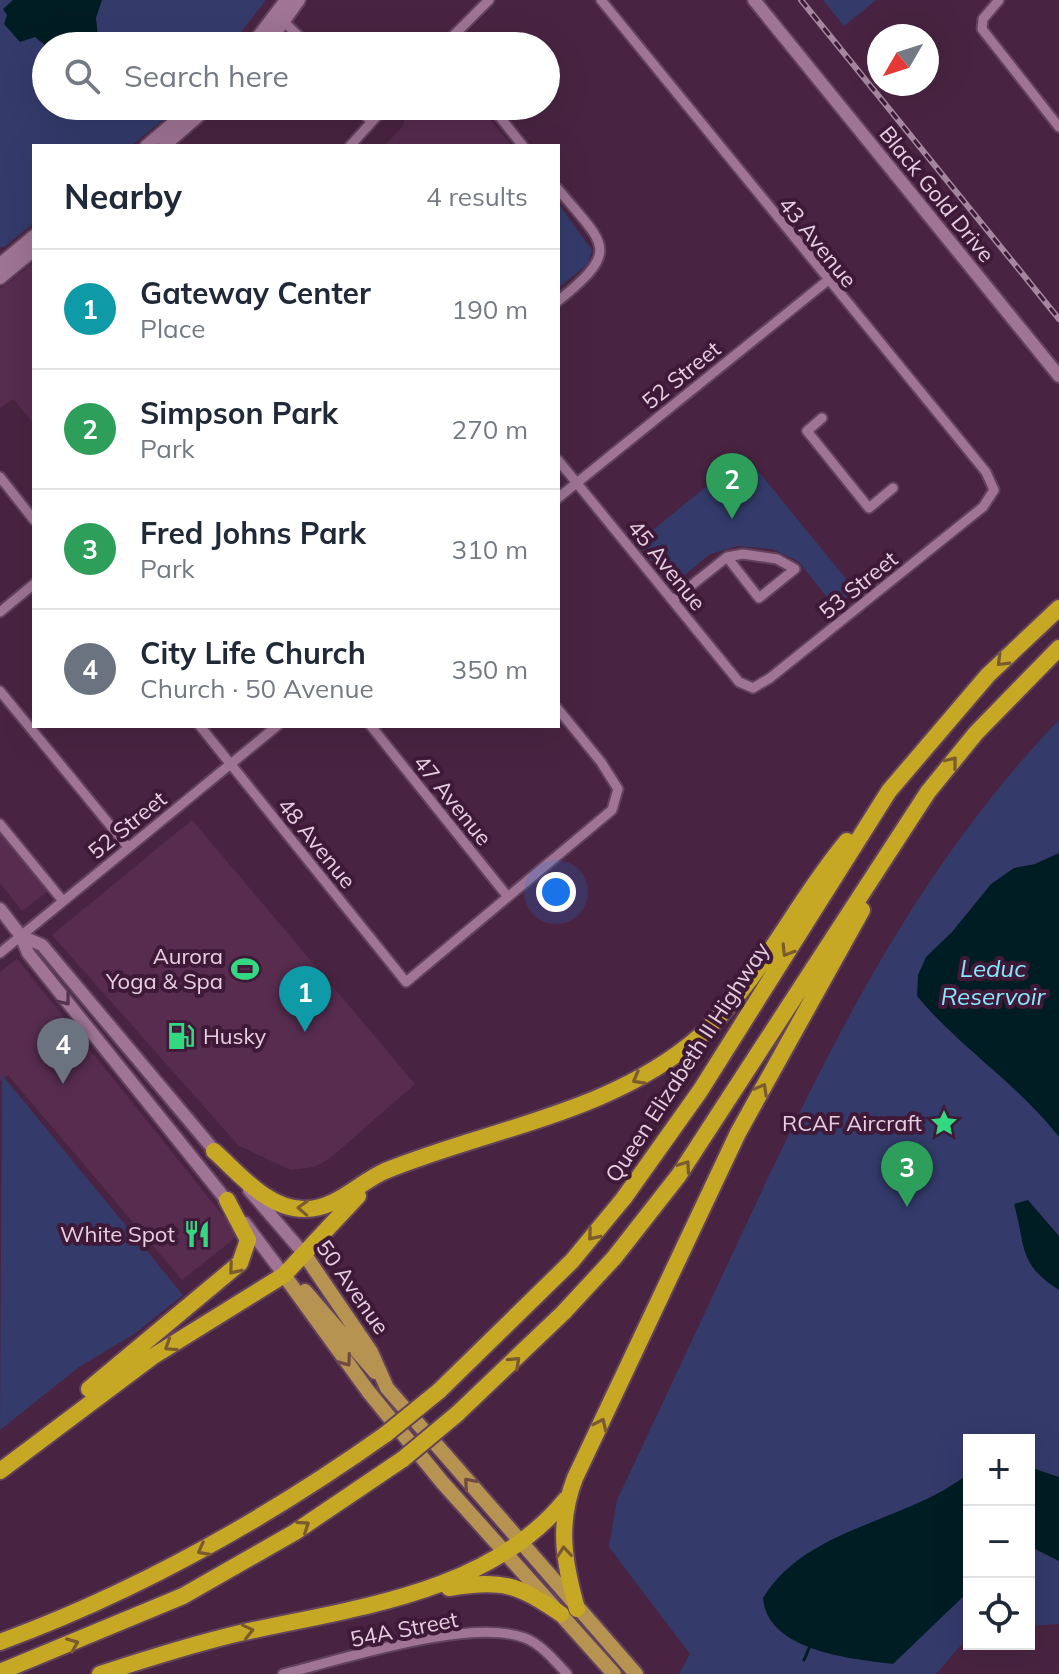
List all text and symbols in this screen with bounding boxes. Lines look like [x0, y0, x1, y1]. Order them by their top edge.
north arrow [867, 24, 939, 96]
search box [32, 32, 560, 120]
icon: search [60, 54, 104, 98]
text: Search here [124, 57, 289, 95]
street label: Black Gold Drive [873, 120, 1001, 268]
text: Nearby [64, 175, 182, 218]
text: 4 results [426, 180, 528, 213]
street label: 43 Avenue [773, 191, 863, 293]
text: Gateway Center [140, 274, 371, 312]
text: 1 [82, 293, 98, 326]
text: 190 m [452, 293, 528, 326]
text: Place [140, 312, 205, 345]
street label: 52 Street [636, 335, 726, 415]
text: Simpson Park [140, 394, 338, 432]
text: 2 [82, 413, 98, 446]
text: 270 m [452, 413, 528, 446]
text: Park [140, 432, 195, 465]
pin: 2 [706, 453, 758, 519]
text: Fred Johns Park [140, 514, 366, 552]
street label: 45 Avenue [622, 514, 712, 616]
text: 3 [82, 533, 98, 566]
text: 310 m [452, 533, 528, 566]
street label: 53 Street [813, 545, 903, 625]
text: Park [140, 552, 195, 585]
text: City Life Church [140, 634, 366, 672]
one-way arrow [997, 652, 1011, 666]
text: 4 [82, 653, 98, 686]
text: 350 m [452, 653, 528, 686]
text: Church · 50 Avenue [140, 672, 374, 705]
street label: 47 Avenue [408, 749, 498, 851]
one-way arrow [942, 757, 957, 771]
street label: 52 Street [82, 785, 172, 865]
street label: 48 Avenue [272, 792, 362, 894]
your location [536, 872, 576, 912]
street label: Queen Elizabeth II Highway [599, 936, 775, 1187]
place label: Aurora Yoga & Spa [105, 942, 223, 995]
one-way arrow [781, 942, 796, 957]
water label: Leduc Reservoir [941, 953, 1047, 1011]
sports icon: Aurora Yoga & Spa [230, 954, 260, 984]
pin: 1 [279, 966, 331, 1032]
one-way arrow [55, 991, 70, 1005]
pin: 4 [37, 1018, 89, 1084]
fuel station icon: Husky [166, 1021, 196, 1051]
place label: Husky [203, 1022, 266, 1050]
one-way arrow [632, 1070, 646, 1085]
one-way arrow [753, 1083, 768, 1097]
place icon: RCAF Aircraft [929, 1108, 959, 1138]
place label: RCAF Aircraft [782, 1109, 922, 1137]
pin: 3 [881, 1141, 933, 1207]
one-way arrow [675, 1161, 690, 1175]
one-way arrow [296, 1199, 309, 1216]
restaurant icon: White Spot [182, 1219, 212, 1249]
place label: White Spot [60, 1220, 175, 1248]
one-way arrow [588, 1226, 603, 1240]
street label: 50 Avenue [310, 1234, 396, 1340]
one-way arrow [229, 1259, 244, 1274]
one-way arrow [164, 1336, 179, 1351]
one-way arrow [336, 1352, 350, 1367]
one-way arrow [506, 1357, 520, 1372]
one-way arrow [591, 1418, 607, 1432]
map controls [963, 1434, 1035, 1650]
button: + [963, 1434, 1035, 1506]
one-way arrow [464, 1478, 479, 1493]
button: − [963, 1506, 1035, 1578]
one-way arrow [295, 1521, 309, 1536]
one-way arrow [196, 1541, 211, 1556]
one-way arrow [556, 1545, 573, 1558]
button: locate [963, 1578, 1035, 1650]
street label: 54A Street [348, 1605, 461, 1653]
one-way arrow [241, 1624, 255, 1641]
one-way arrow [65, 1638, 79, 1654]

